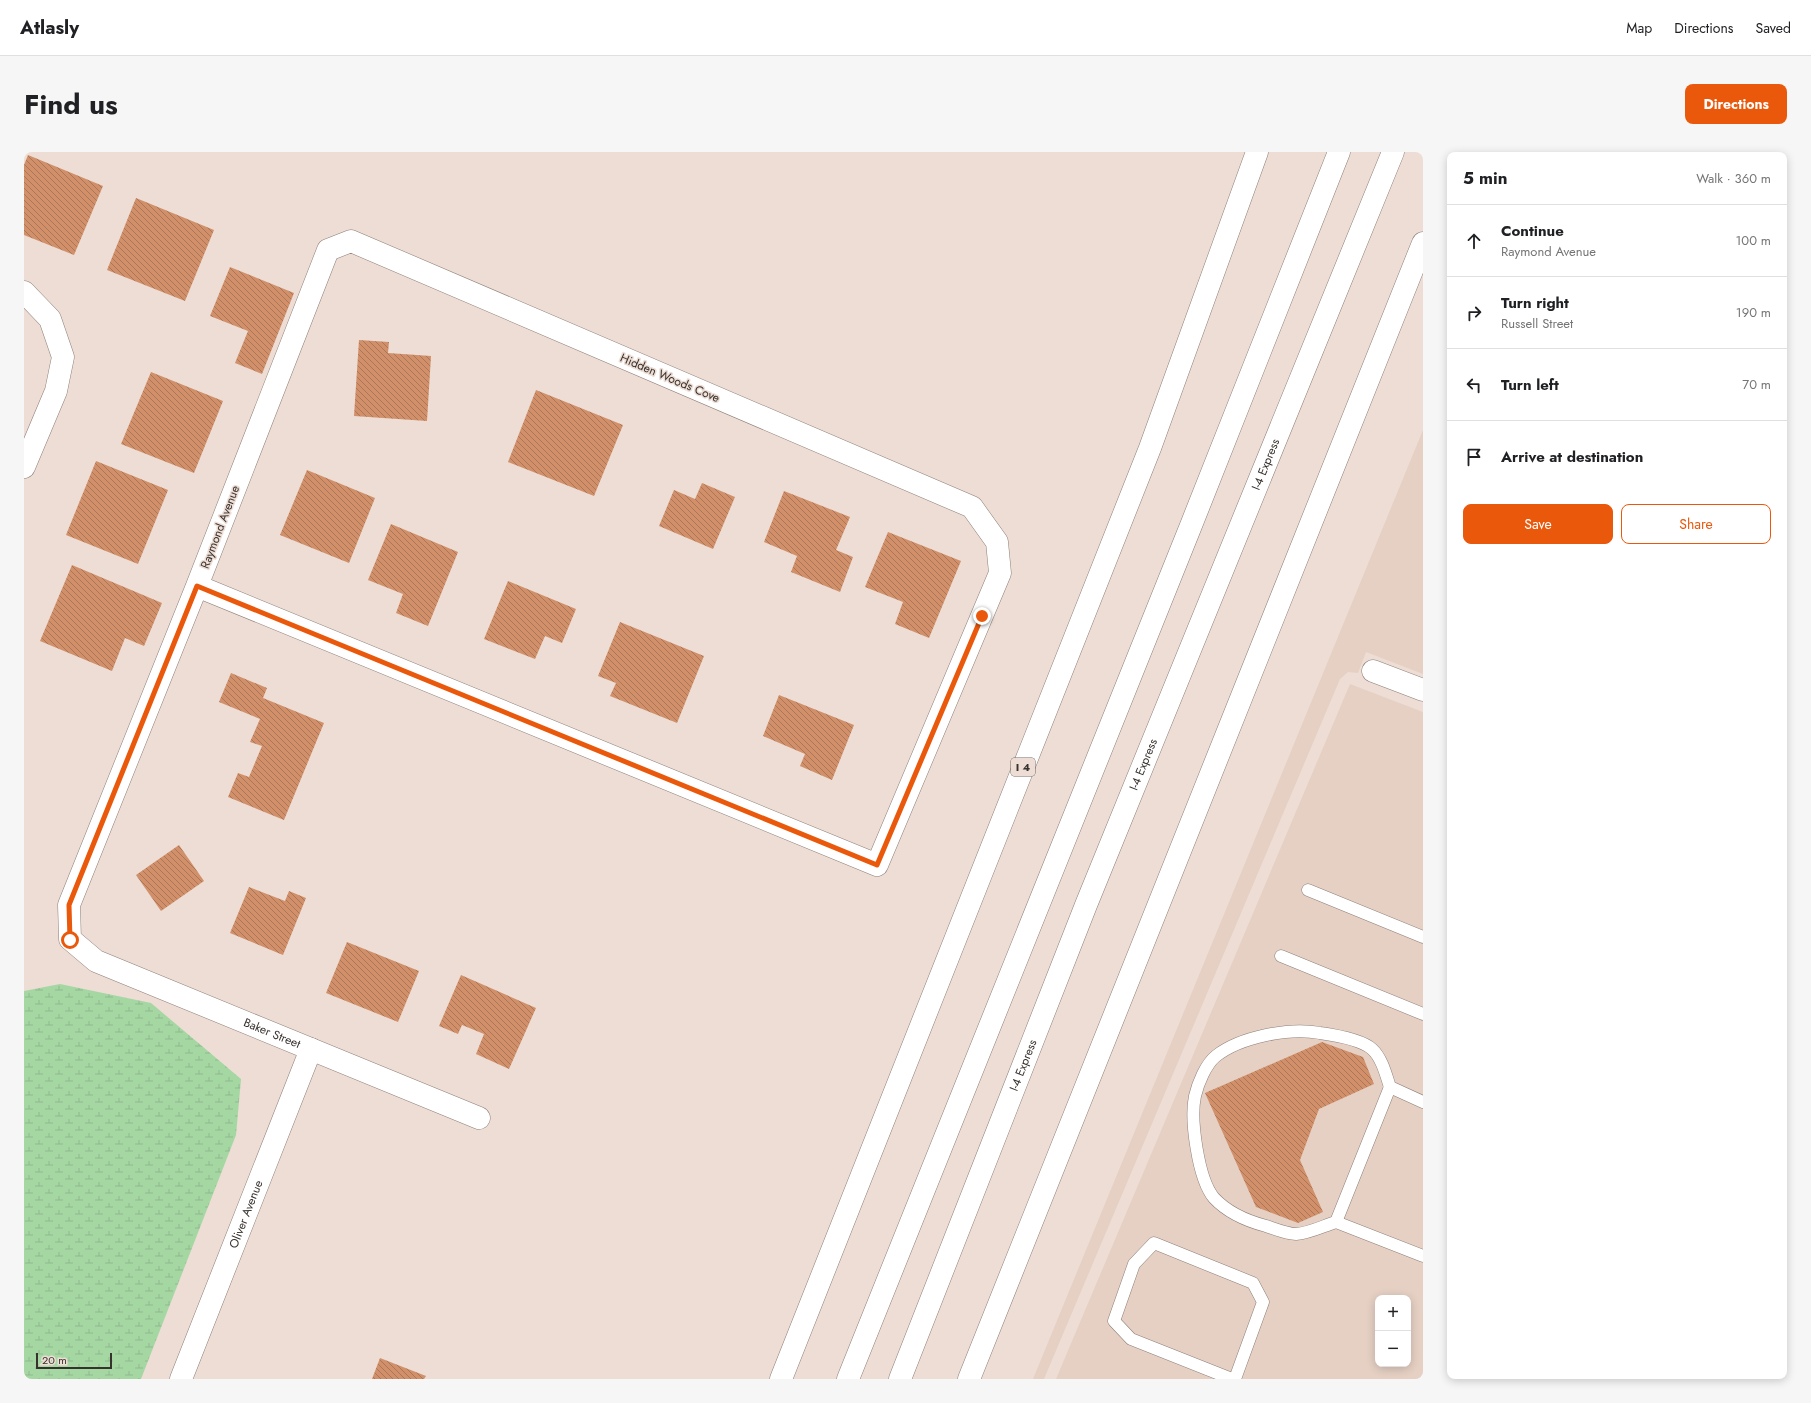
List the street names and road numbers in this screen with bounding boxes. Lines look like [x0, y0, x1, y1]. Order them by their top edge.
street label: Hidden Woods Cove [617, 349, 723, 407]
street label: I-4 Express [1247, 436, 1284, 493]
street label: Raymond Avenue [196, 483, 244, 571]
street label: I-4 Express [1125, 736, 1162, 793]
road number: I 4 [1011, 758, 1035, 776]
street label: Baker Street [241, 1013, 303, 1053]
street label: I-4 Express [1005, 1037, 1041, 1094]
street label: Oliver Avenue [224, 1178, 267, 1251]

